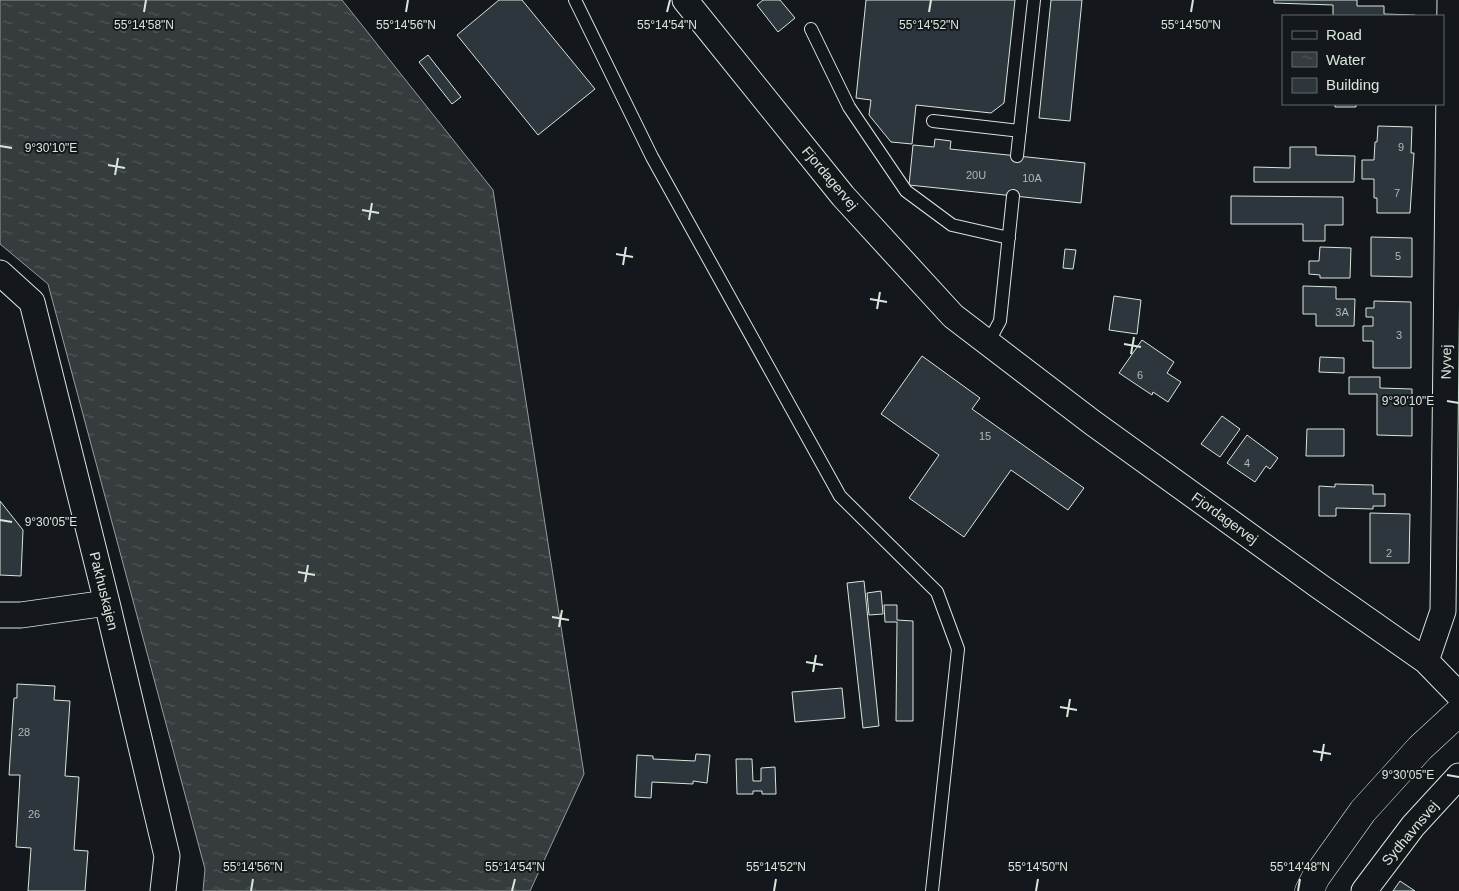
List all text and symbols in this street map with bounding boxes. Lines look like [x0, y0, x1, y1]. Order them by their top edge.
legend [1282, 15, 1444, 105]
text: 55°14'58"N [114, 18, 174, 32]
text: 55°14'56"N [376, 18, 436, 32]
text: 55°14'54"N [637, 18, 697, 32]
text: 55°14'52"N [899, 18, 959, 32]
text: 55°14'50"N [1161, 18, 1221, 32]
text: Road [1326, 26, 1362, 43]
text: Water [1326, 51, 1365, 68]
text: Building [1326, 76, 1379, 93]
text: 9°30'10"E [25, 141, 77, 155]
house number: 9 [1398, 141, 1404, 153]
street label: Fjordagervej [799, 143, 861, 213]
house number: 20U [966, 169, 986, 181]
house number: 10A [1022, 172, 1042, 184]
house number: 7 [1394, 187, 1400, 199]
house number: 5 [1395, 250, 1401, 262]
house number: 3A [1335, 306, 1349, 318]
house number: 3 [1396, 329, 1402, 341]
street label: Nyvej [1438, 344, 1454, 380]
house number: 6 [1137, 369, 1143, 381]
text: 9°30'10"E [1382, 394, 1434, 408]
house number: 15 [979, 430, 991, 442]
house number: 4 [1244, 457, 1250, 469]
street label: Fjordagervej [1189, 489, 1261, 547]
text: 9°30'05"E [25, 515, 77, 529]
house number: 2 [1386, 547, 1392, 559]
street label: Pakhuskajen [87, 550, 121, 632]
house number: 28 [18, 726, 30, 738]
text: 9°30'05"E [1382, 768, 1434, 782]
street label: Sydhavnsvej [1378, 797, 1442, 869]
house number: 26 [28, 808, 40, 820]
text: 55°14'56"N [223, 860, 283, 874]
text: 55°14'54"N [485, 860, 545, 874]
text: 55°14'52"N [746, 860, 806, 874]
text: 55°14'50"N [1008, 860, 1068, 874]
text: 55°14'48"N [1270, 860, 1330, 874]

